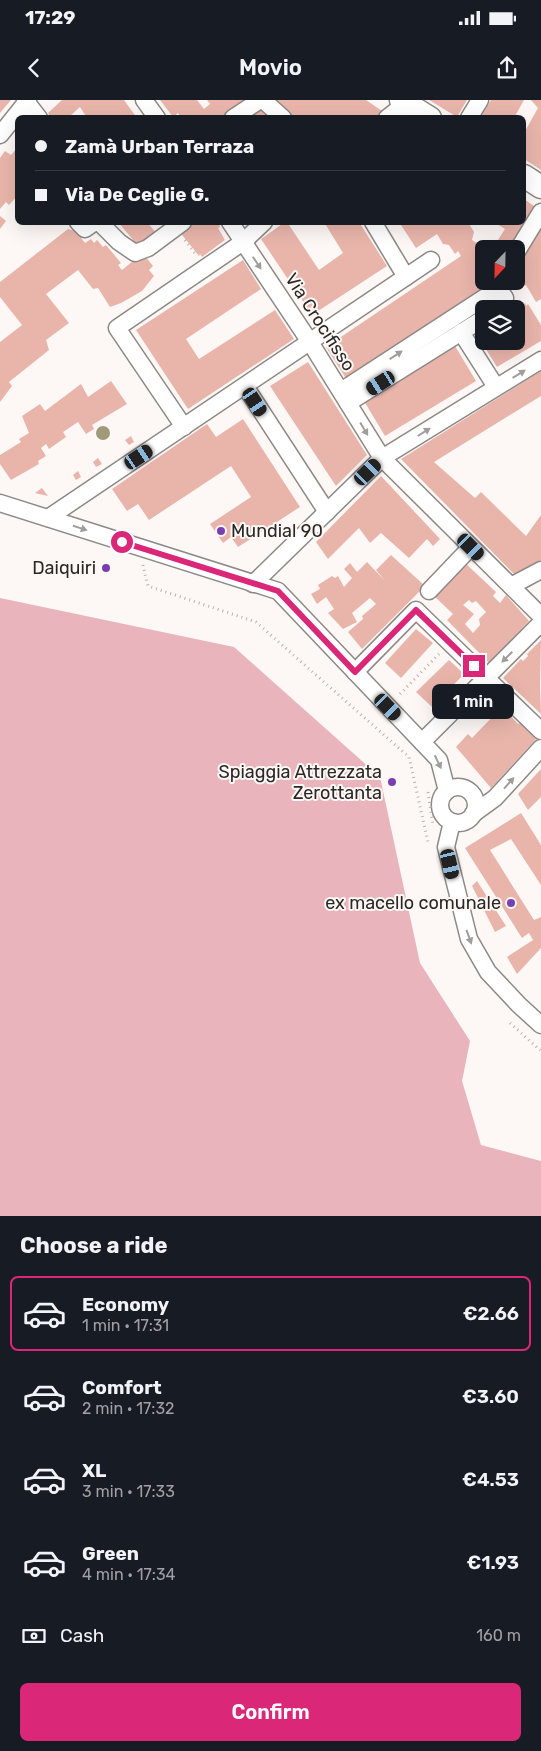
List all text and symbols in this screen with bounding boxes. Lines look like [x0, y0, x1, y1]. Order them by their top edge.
text: 17:29 [25, 6, 75, 29]
icon: back [20, 54, 48, 82]
text: Movio [239, 54, 302, 81]
icon: share [493, 54, 521, 82]
text: Zamà Urban Terraza [65, 135, 254, 158]
text: Via De Ceglie G. [65, 183, 209, 206]
north arrow [475, 240, 525, 290]
map controls [475, 240, 525, 350]
one-way arrow [253, 256, 262, 270]
street label: Via Crocifisso [280, 269, 360, 375]
button: layers [475, 300, 525, 350]
one-way arrow [390, 350, 403, 360]
car [364, 369, 397, 397]
one-way arrow [512, 369, 525, 378]
car [240, 385, 269, 419]
one-way arrow [360, 422, 369, 436]
one-way arrow [417, 428, 430, 437]
car [122, 442, 155, 472]
car [351, 456, 384, 488]
place label: Mundial 90 [231, 520, 323, 542]
one-way arrow [72, 525, 87, 533]
marker: Mundial 90 [215, 525, 227, 537]
route start [111, 531, 133, 553]
car [455, 531, 486, 563]
place label: Daiquiri [32, 557, 96, 579]
marker: Daiquiri [100, 562, 112, 574]
one-way arrow [501, 651, 513, 663]
route end [463, 655, 485, 677]
callout: 1 min [433, 684, 515, 718]
car [372, 691, 403, 723]
text: 1 min [453, 692, 493, 711]
one-way arrow [433, 755, 442, 770]
place label: Spiaggia Attrezzata Zerottanta [219, 761, 382, 804]
marker: Spiaggia Attrezzata Zerottanta [386, 776, 398, 788]
one-way arrow [503, 778, 515, 790]
car [439, 848, 460, 880]
place label: ex macello comunale [325, 892, 501, 914]
marker: ex macello comunale [505, 897, 517, 909]
one-way arrow [465, 930, 473, 945]
text: Choose a ride [20, 1232, 167, 1259]
icon: car [22, 1291, 67, 1336]
text: Economy [82, 1293, 169, 1316]
text: €2.66 [463, 1302, 519, 1325]
text: 1 min · 17:31 [82, 1316, 169, 1335]
icon: car [22, 1374, 67, 1419]
text: Comfort [82, 1376, 162, 1399]
text: €3.60 [462, 1385, 519, 1408]
text: 2 min · 17:32 [82, 1399, 174, 1418]
icon: car [22, 1457, 67, 1502]
text: XL [82, 1459, 106, 1482]
text: €4.53 [462, 1468, 519, 1491]
text: 3 min · 17:33 [82, 1482, 175, 1501]
icon: car [22, 1540, 67, 1585]
text: Green [82, 1542, 139, 1565]
text: €1.93 [467, 1551, 519, 1574]
text: 4 min · 17:34 [82, 1565, 175, 1584]
icon: cash [20, 1622, 48, 1650]
text: Cash [60, 1624, 104, 1647]
text: 160 m [476, 1626, 521, 1645]
button: Confirm [20, 1683, 521, 1741]

